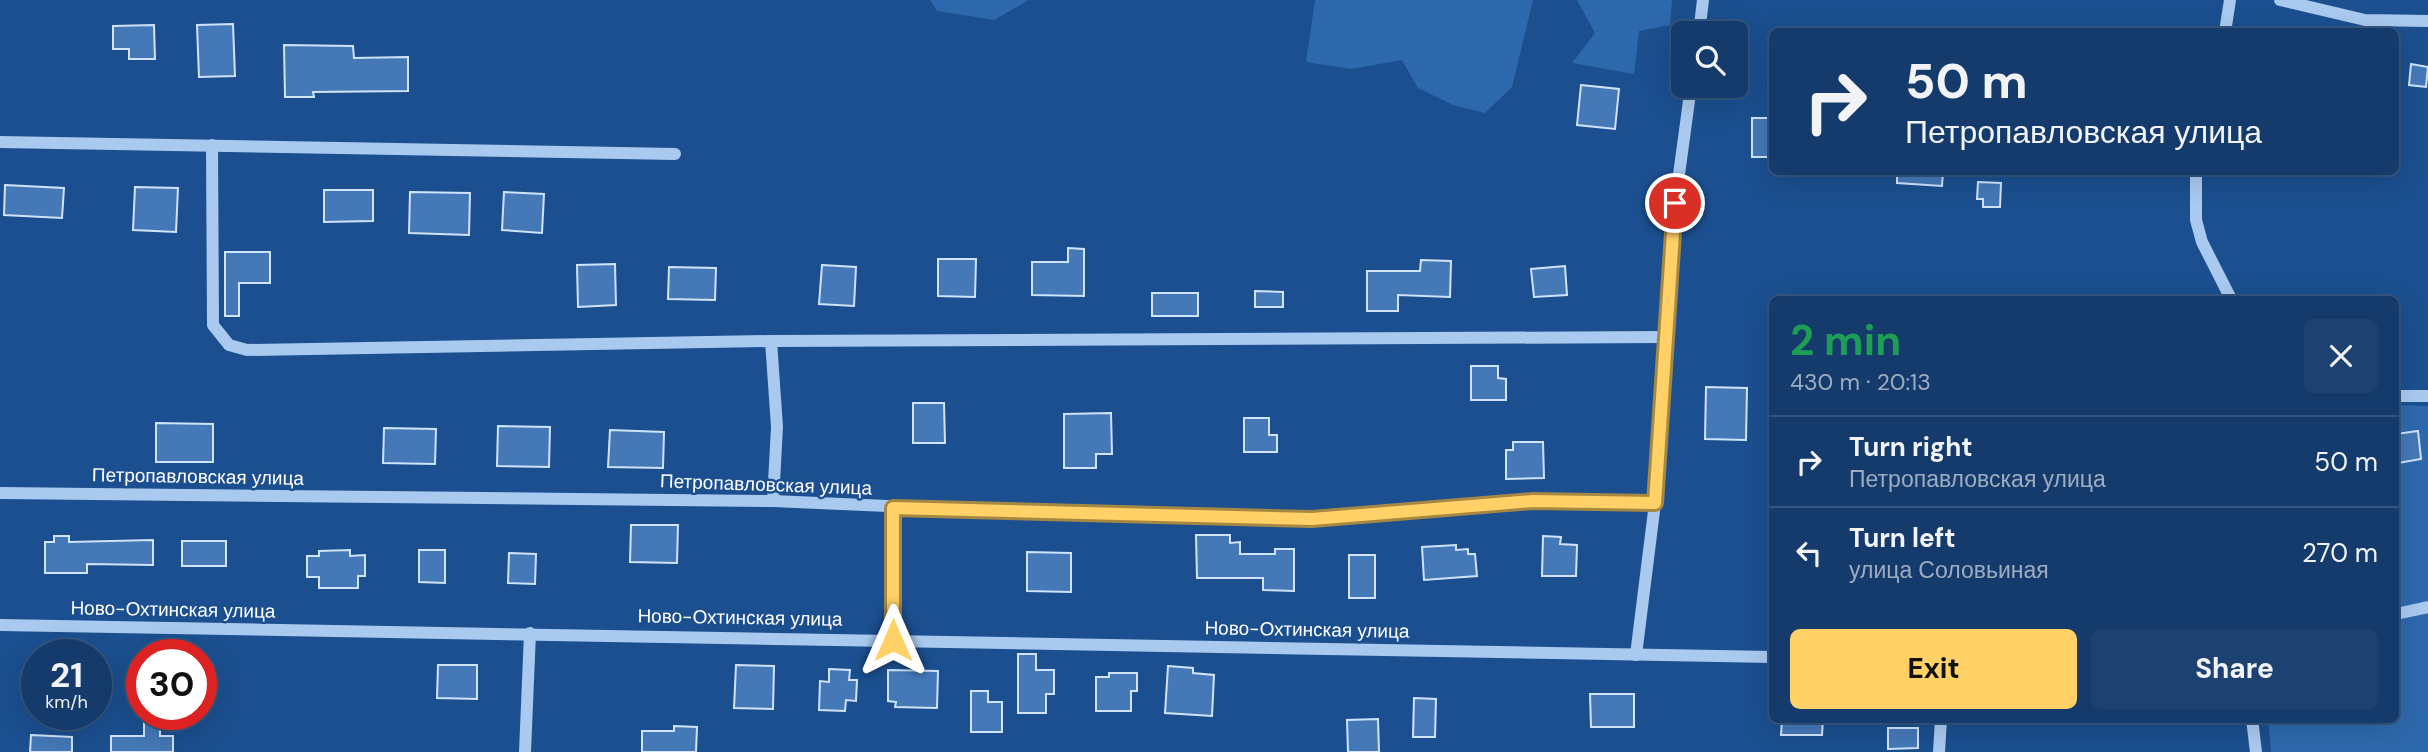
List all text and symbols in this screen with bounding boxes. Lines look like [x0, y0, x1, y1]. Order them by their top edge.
map controls [1671, 21, 1748, 98]
button: search [1671, 21, 1748, 98]
text: 50 m [1905, 49, 2028, 113]
icon: right [1790, 56, 1881, 147]
text: Петропавловская улица [1905, 111, 2262, 153]
pin [1645, 173, 1705, 233]
icon: arrive [1656, 184, 1694, 222]
text: 2 min [1790, 313, 1901, 368]
button: close [2304, 319, 2378, 393]
text: 430 m · 20:13 [1790, 367, 1931, 397]
text: Turn right [1849, 430, 1973, 464]
icon: right [1790, 443, 1828, 481]
text: 50 m [2314, 445, 2378, 479]
street label: Петропавловская улица [92, 462, 305, 491]
text: Петропавловская улица [1849, 464, 2106, 494]
street label: Петропавловская улица [660, 468, 873, 501]
text: Turn left [1849, 521, 1956, 555]
icon: left [1790, 534, 1828, 572]
text: 270 m [2302, 536, 2378, 570]
text: улица Соловьиная [1849, 555, 2049, 585]
street label: Ново-Охтинская улица [70, 595, 276, 624]
street label: Ново-Охтинская улица [637, 603, 843, 632]
position arrow [856, 603, 930, 677]
street label: Ново-Охтинская улица [1204, 615, 1410, 644]
button: Exit [1790, 629, 2077, 709]
button: Share [2091, 629, 2378, 709]
speed limit sign: 30 [126, 639, 217, 730]
text: 21 [50, 652, 83, 698]
text: km/h [45, 690, 88, 714]

